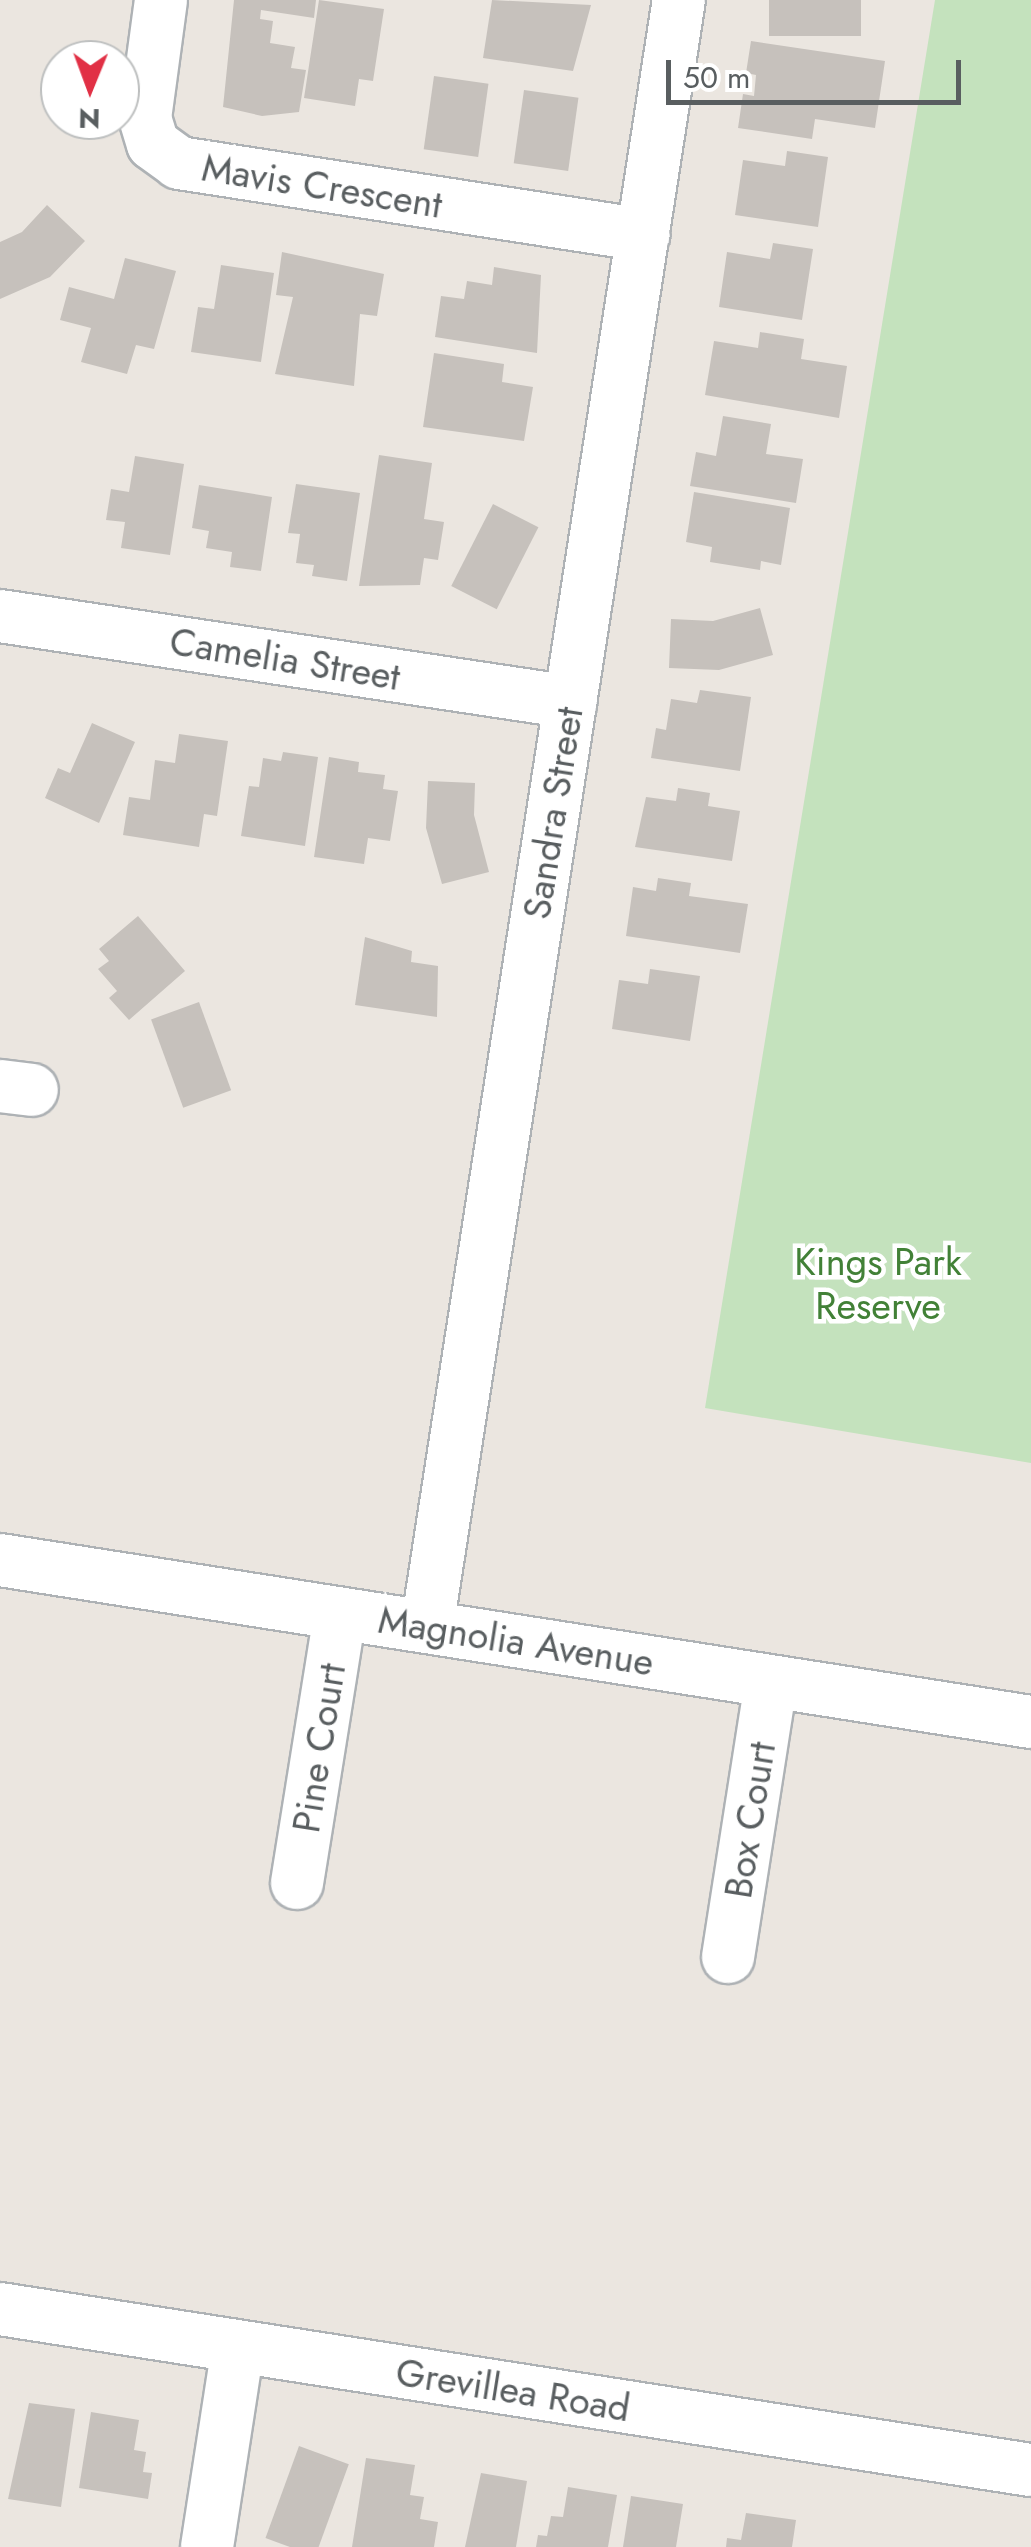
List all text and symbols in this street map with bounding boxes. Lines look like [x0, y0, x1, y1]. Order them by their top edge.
north arrow [40, 40, 140, 140]
scale bar [671, 40, 966, 102]
text: 50 m [683, 56, 750, 99]
text: N [78, 98, 101, 139]
street label: Mavis Crescent [199, 145, 445, 227]
street label: Camelia Street [167, 618, 403, 700]
street label: Sandra Street [514, 704, 592, 922]
park label: Kings Park Reserve [794, 1239, 962, 1328]
street label: Magnolia Avenue [375, 1597, 657, 1685]
street label: Pine Court [283, 1660, 355, 1836]
street label: Box Court [715, 1739, 785, 1901]
street label: Grevillea Road [393, 2349, 633, 2431]

